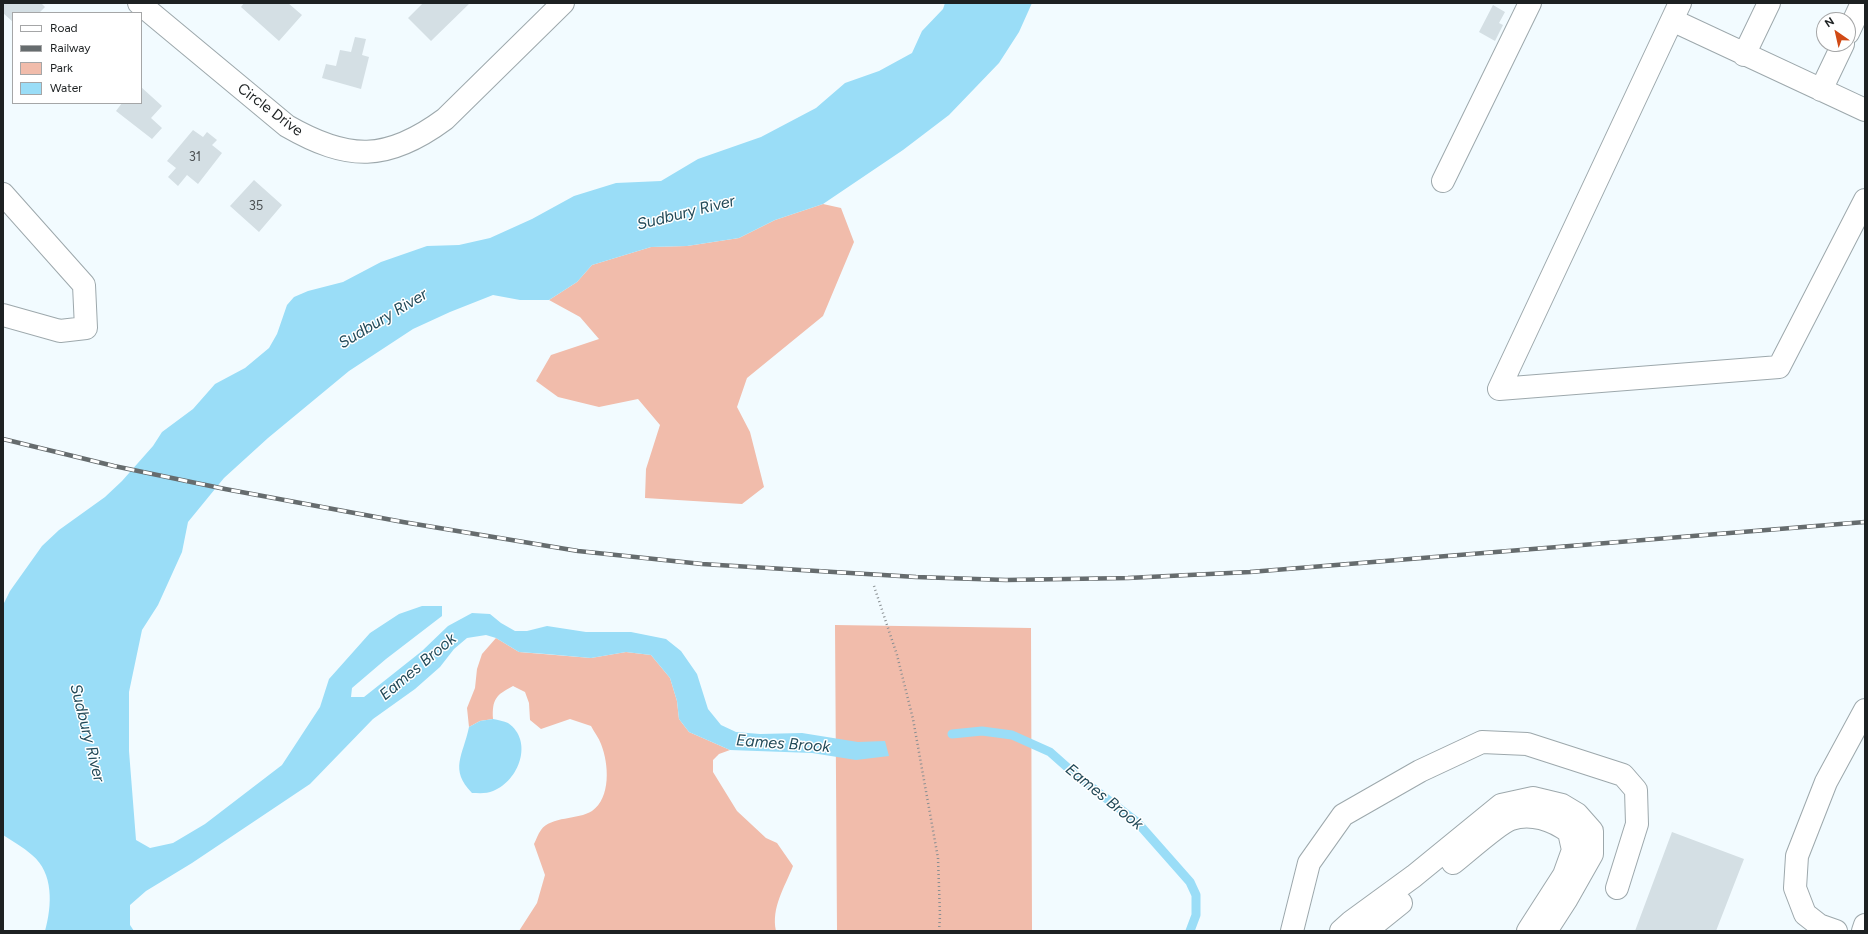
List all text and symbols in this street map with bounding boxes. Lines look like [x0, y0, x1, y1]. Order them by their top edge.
legend [12, 12, 142, 104]
north arrow [1816, 12, 1856, 52]
text: N [1822, 15, 1837, 30]
text: Road [50, 21, 78, 35]
text: Railway [50, 41, 91, 55]
text: Park [50, 61, 73, 75]
street label: Circle Drive [234, 80, 306, 140]
text: Water [50, 81, 82, 95]
house number: 31 [189, 149, 201, 165]
water label: Sudbury River [635, 192, 737, 234]
house number: 35 [249, 198, 263, 214]
water label: Sudbury River [335, 285, 431, 353]
water label: Eames Brook [376, 629, 460, 705]
water label: Sudbury River [66, 682, 108, 784]
water label: Eames Brook [735, 731, 831, 757]
water label: Eames Brook [1061, 760, 1147, 834]

